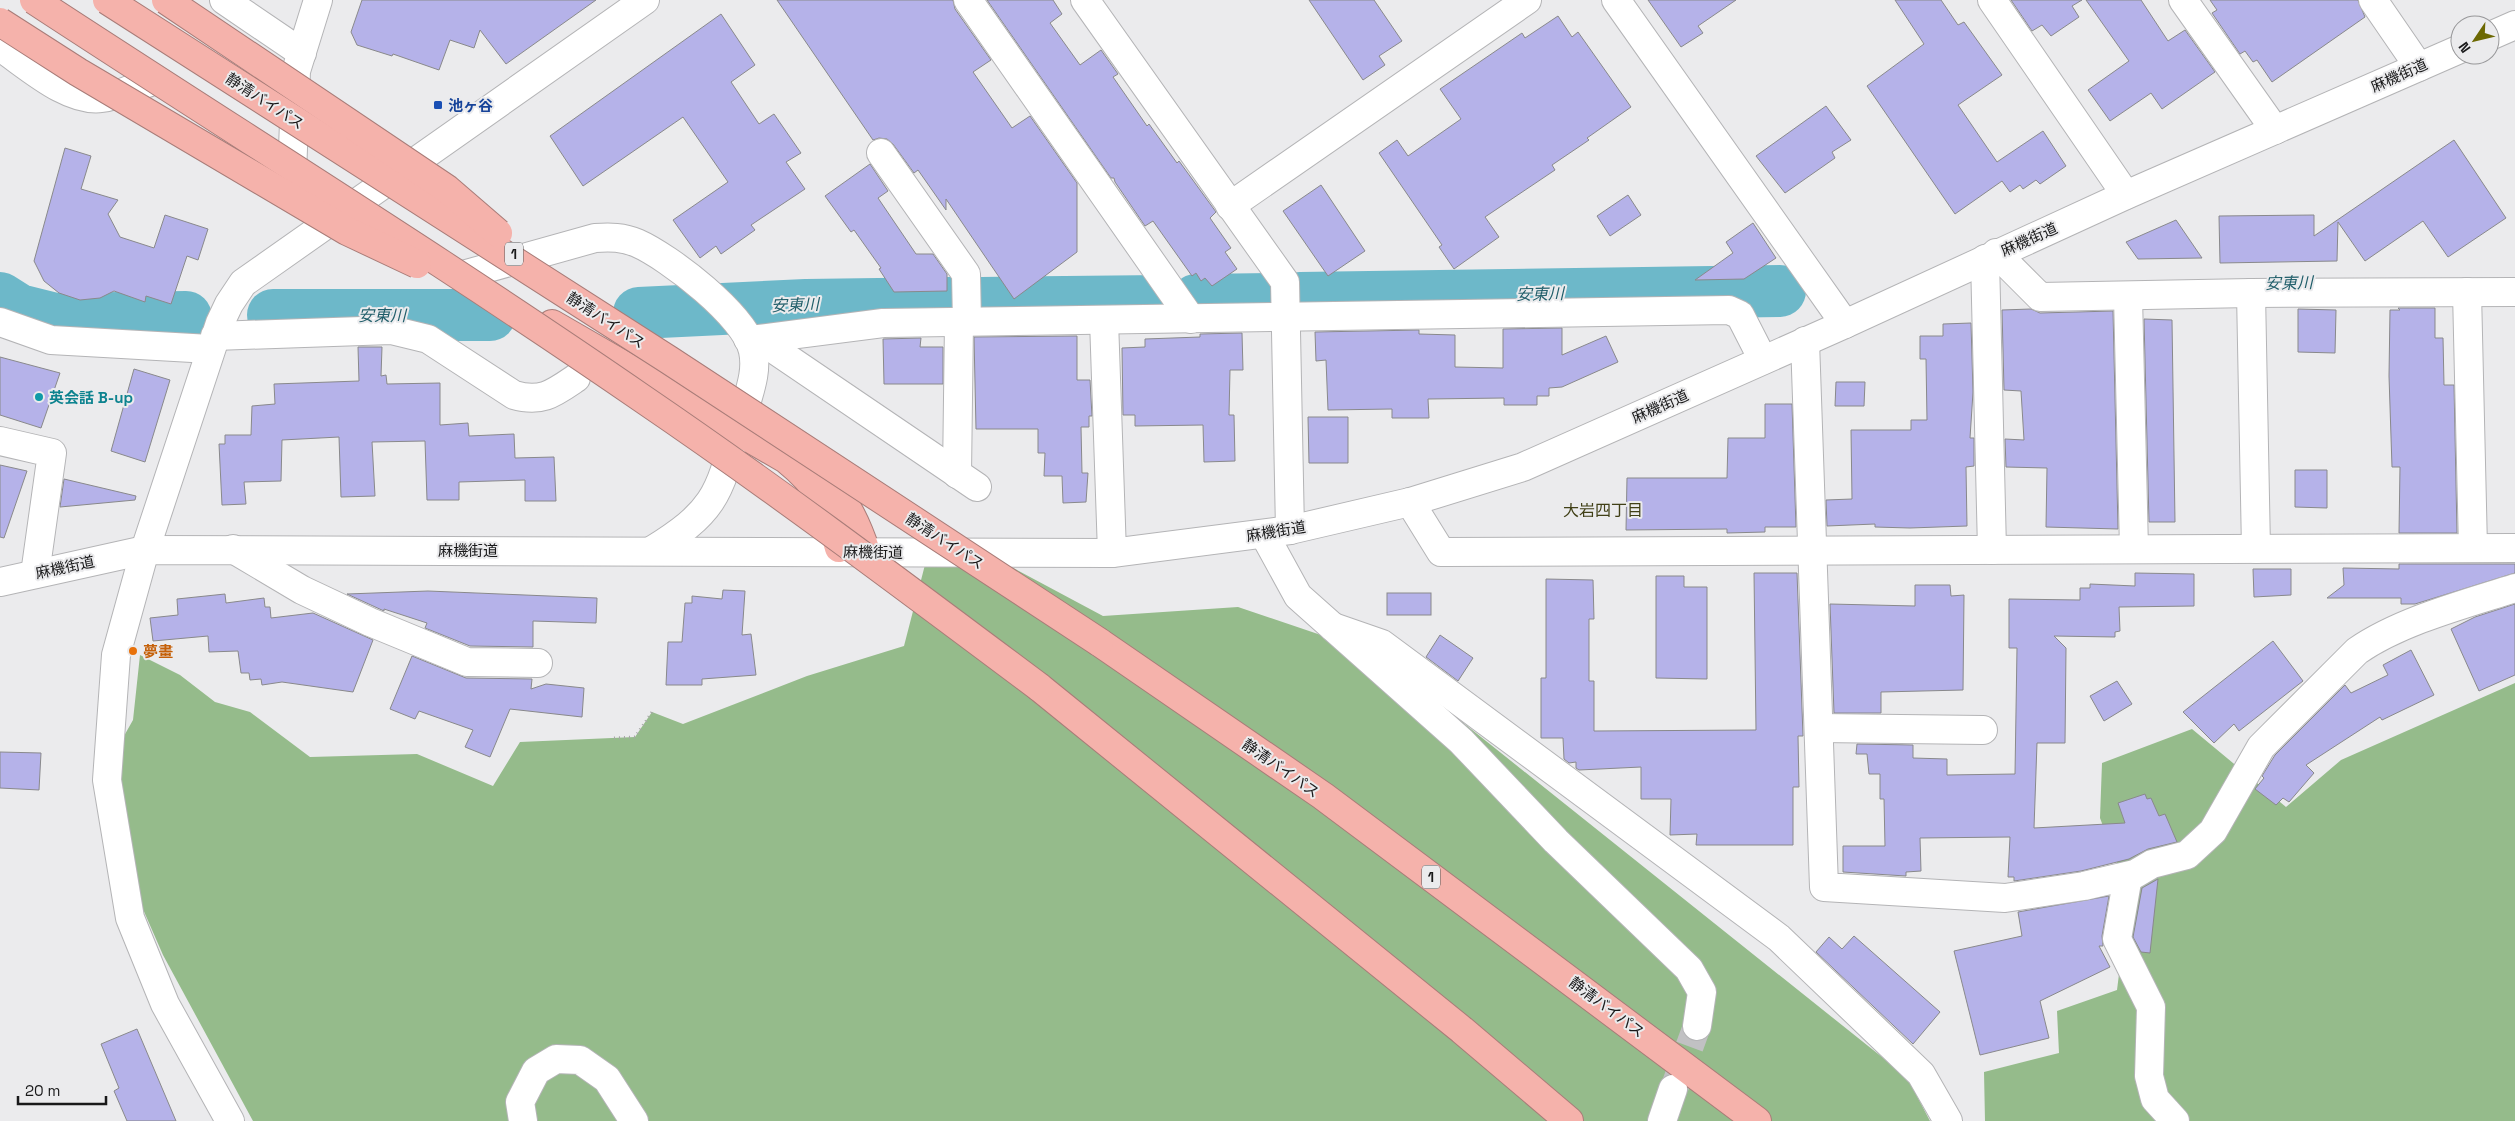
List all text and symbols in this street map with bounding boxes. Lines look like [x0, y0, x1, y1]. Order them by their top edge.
north arrow [2450, 15, 2500, 65]
text: N [2454, 38, 2474, 56]
street label: 麻機街道 [2368, 54, 2430, 96]
street label: 静清バイパス [222, 69, 308, 133]
place label: 池ヶ谷 [448, 96, 493, 115]
marker: 池ヶ谷 [432, 99, 444, 111]
street label: 麻機街道 [1998, 218, 2060, 260]
road number: 1 [505, 242, 523, 266]
water label: 安東川 [2265, 272, 2315, 294]
water label: 安東川 [1516, 283, 1566, 305]
street label: 静清バイパス [563, 288, 649, 352]
water label: 安東川 [771, 294, 821, 316]
water label: 安東川 [358, 305, 408, 326]
street label: 麻機街道 [1629, 385, 1691, 427]
place label: 英会話 B-up [49, 388, 133, 407]
marker: 英会話 B-up [33, 391, 45, 403]
district label: 大岩四丁目 [1563, 500, 1643, 521]
street label: 静清バイパス [902, 509, 988, 573]
street label: 麻機街道 [1245, 517, 1307, 545]
street label: 麻機街道 [438, 541, 498, 560]
street label: 麻機街道 [843, 542, 903, 562]
street label: 麻機街道 [34, 551, 96, 583]
place label: 夢畫 [143, 642, 173, 661]
marker: 夢畫 [127, 645, 139, 657]
street label: 静清バイパス [1239, 734, 1323, 802]
road number: 1 [1422, 866, 1440, 889]
street label: 静清バイパス [1565, 972, 1649, 1042]
scale bar [18, 1074, 105, 1106]
text: 20 m [25, 1081, 60, 1100]

